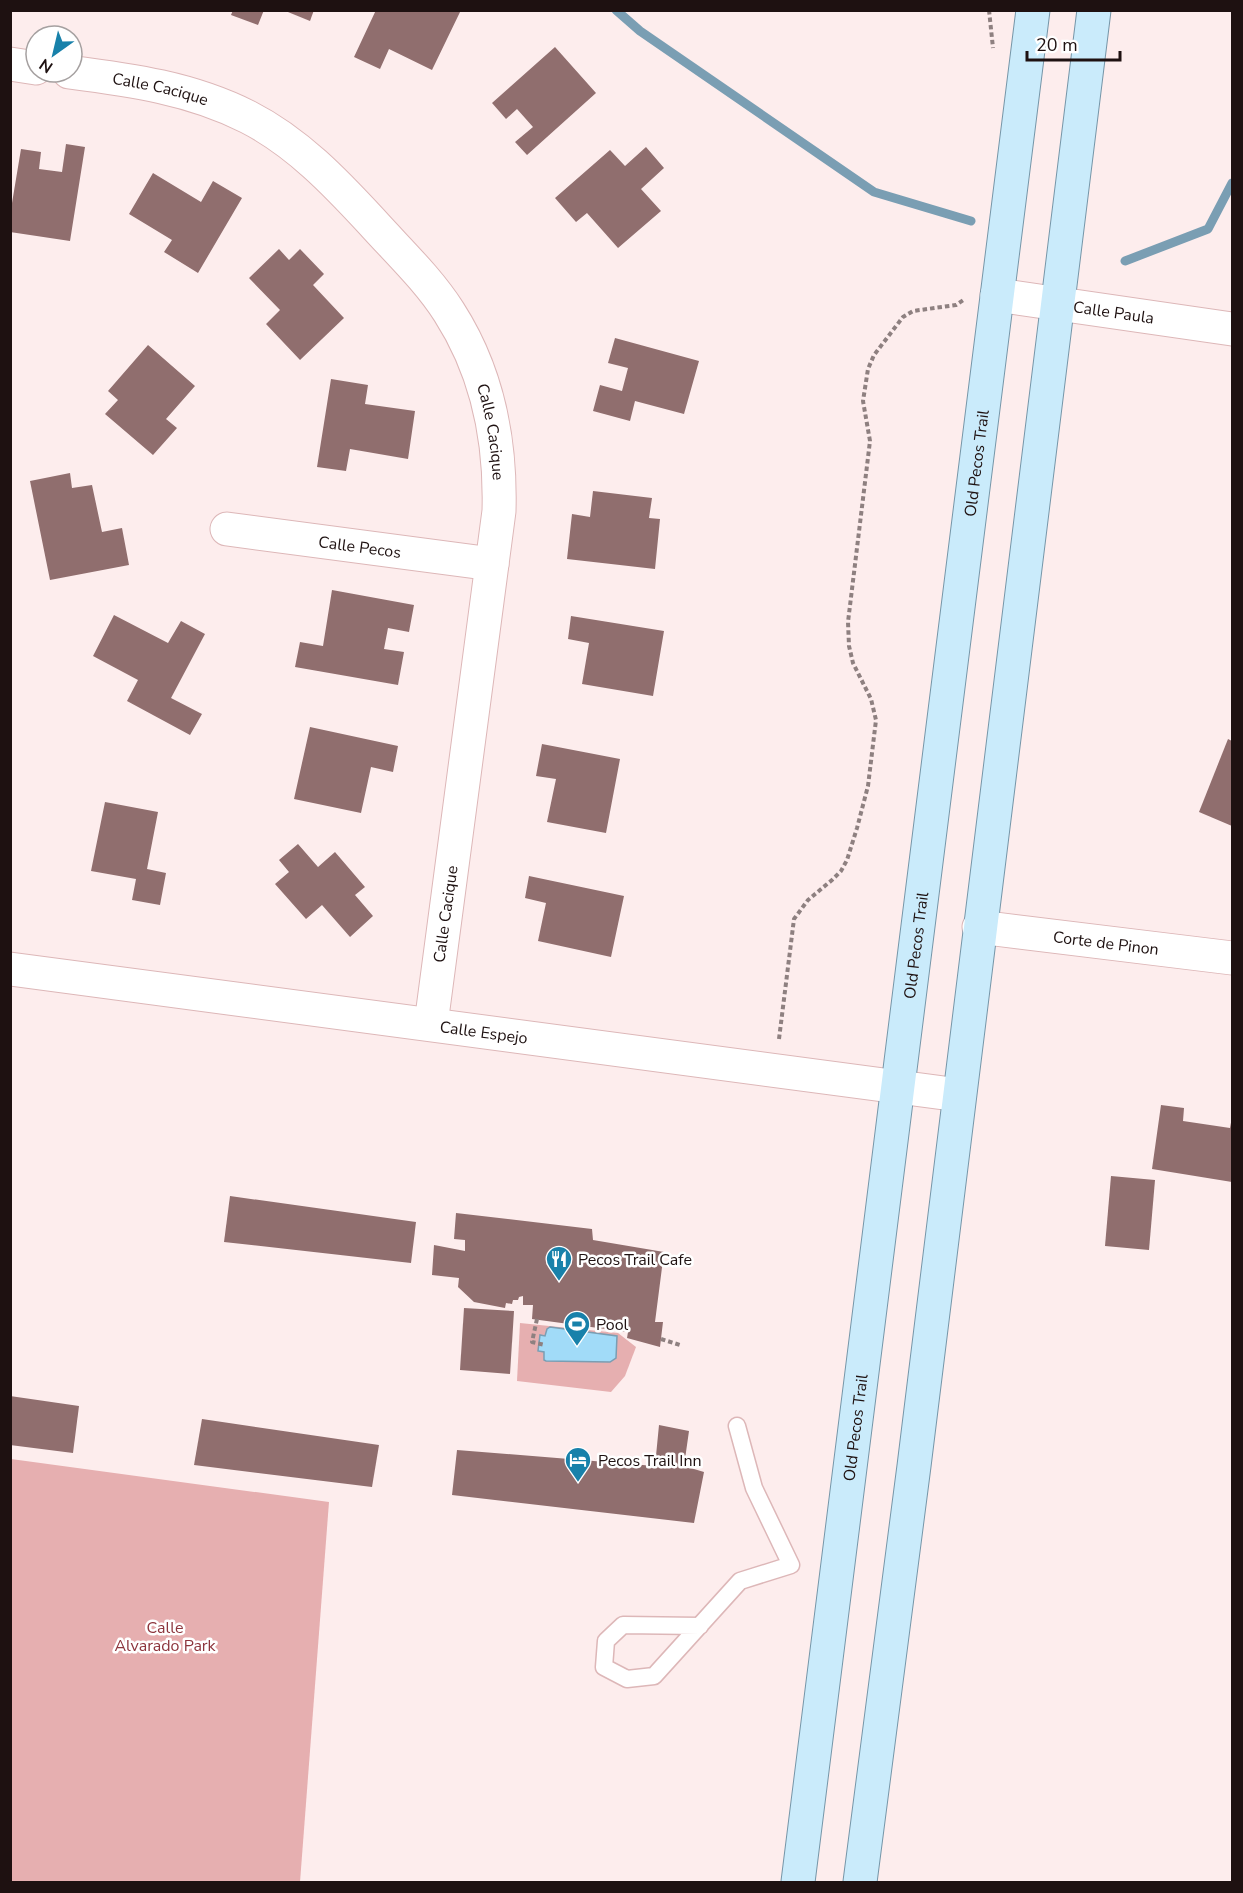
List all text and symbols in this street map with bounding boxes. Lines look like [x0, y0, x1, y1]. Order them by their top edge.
north arrow [24, 24, 84, 84]
scale bar [1027, 24, 1120, 62]
text: 20 m [1036, 33, 1078, 57]
text: N [35, 53, 57, 78]
street label: Calle Cacique [111, 68, 211, 111]
street label: Calle Paula [1072, 296, 1156, 330]
street label: Calle Cacique [471, 381, 509, 481]
street label: Old Pecos Trail [959, 408, 995, 518]
street label: Calle Pecos [317, 531, 402, 564]
street label: Calle Cacique [428, 864, 464, 964]
street label: Old Pecos Trail [899, 890, 934, 1000]
street label: Corte de Pinon [1052, 926, 1160, 961]
street label: Calle Espejo [438, 1016, 529, 1050]
restaurant icon: Pecos Trail Cafe [544, 1244, 574, 1282]
place label: Pecos Trail Cafe [578, 1249, 692, 1271]
sports icon: Pool [562, 1309, 592, 1347]
place label: Pool [596, 1314, 629, 1336]
street label: Old Pecos Trail [838, 1373, 874, 1482]
hotel icon: Pecos Trail Inn [563, 1445, 593, 1483]
place label: Pecos Trail Inn [598, 1450, 702, 1472]
park label: Calle Alvarado Park [114, 1617, 217, 1657]

